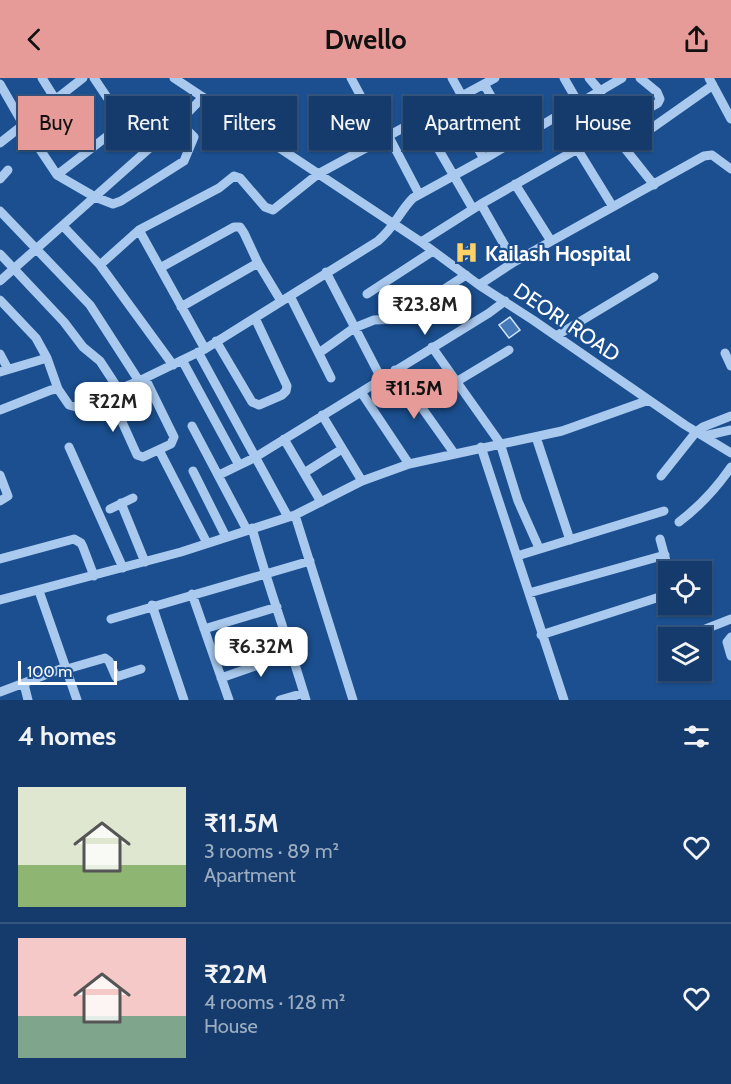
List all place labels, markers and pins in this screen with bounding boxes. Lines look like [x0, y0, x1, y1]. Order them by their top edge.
hospital icon: Kailash Hospital [454, 240, 480, 266]
place label: Kailash Hospital [485, 241, 631, 266]
pin: ₹23.8M [376, 285, 474, 336]
pin: ₹11.5M [365, 369, 463, 420]
pin: ₹22M [77, 382, 149, 433]
pin: ₹6.32M [212, 627, 310, 678]

